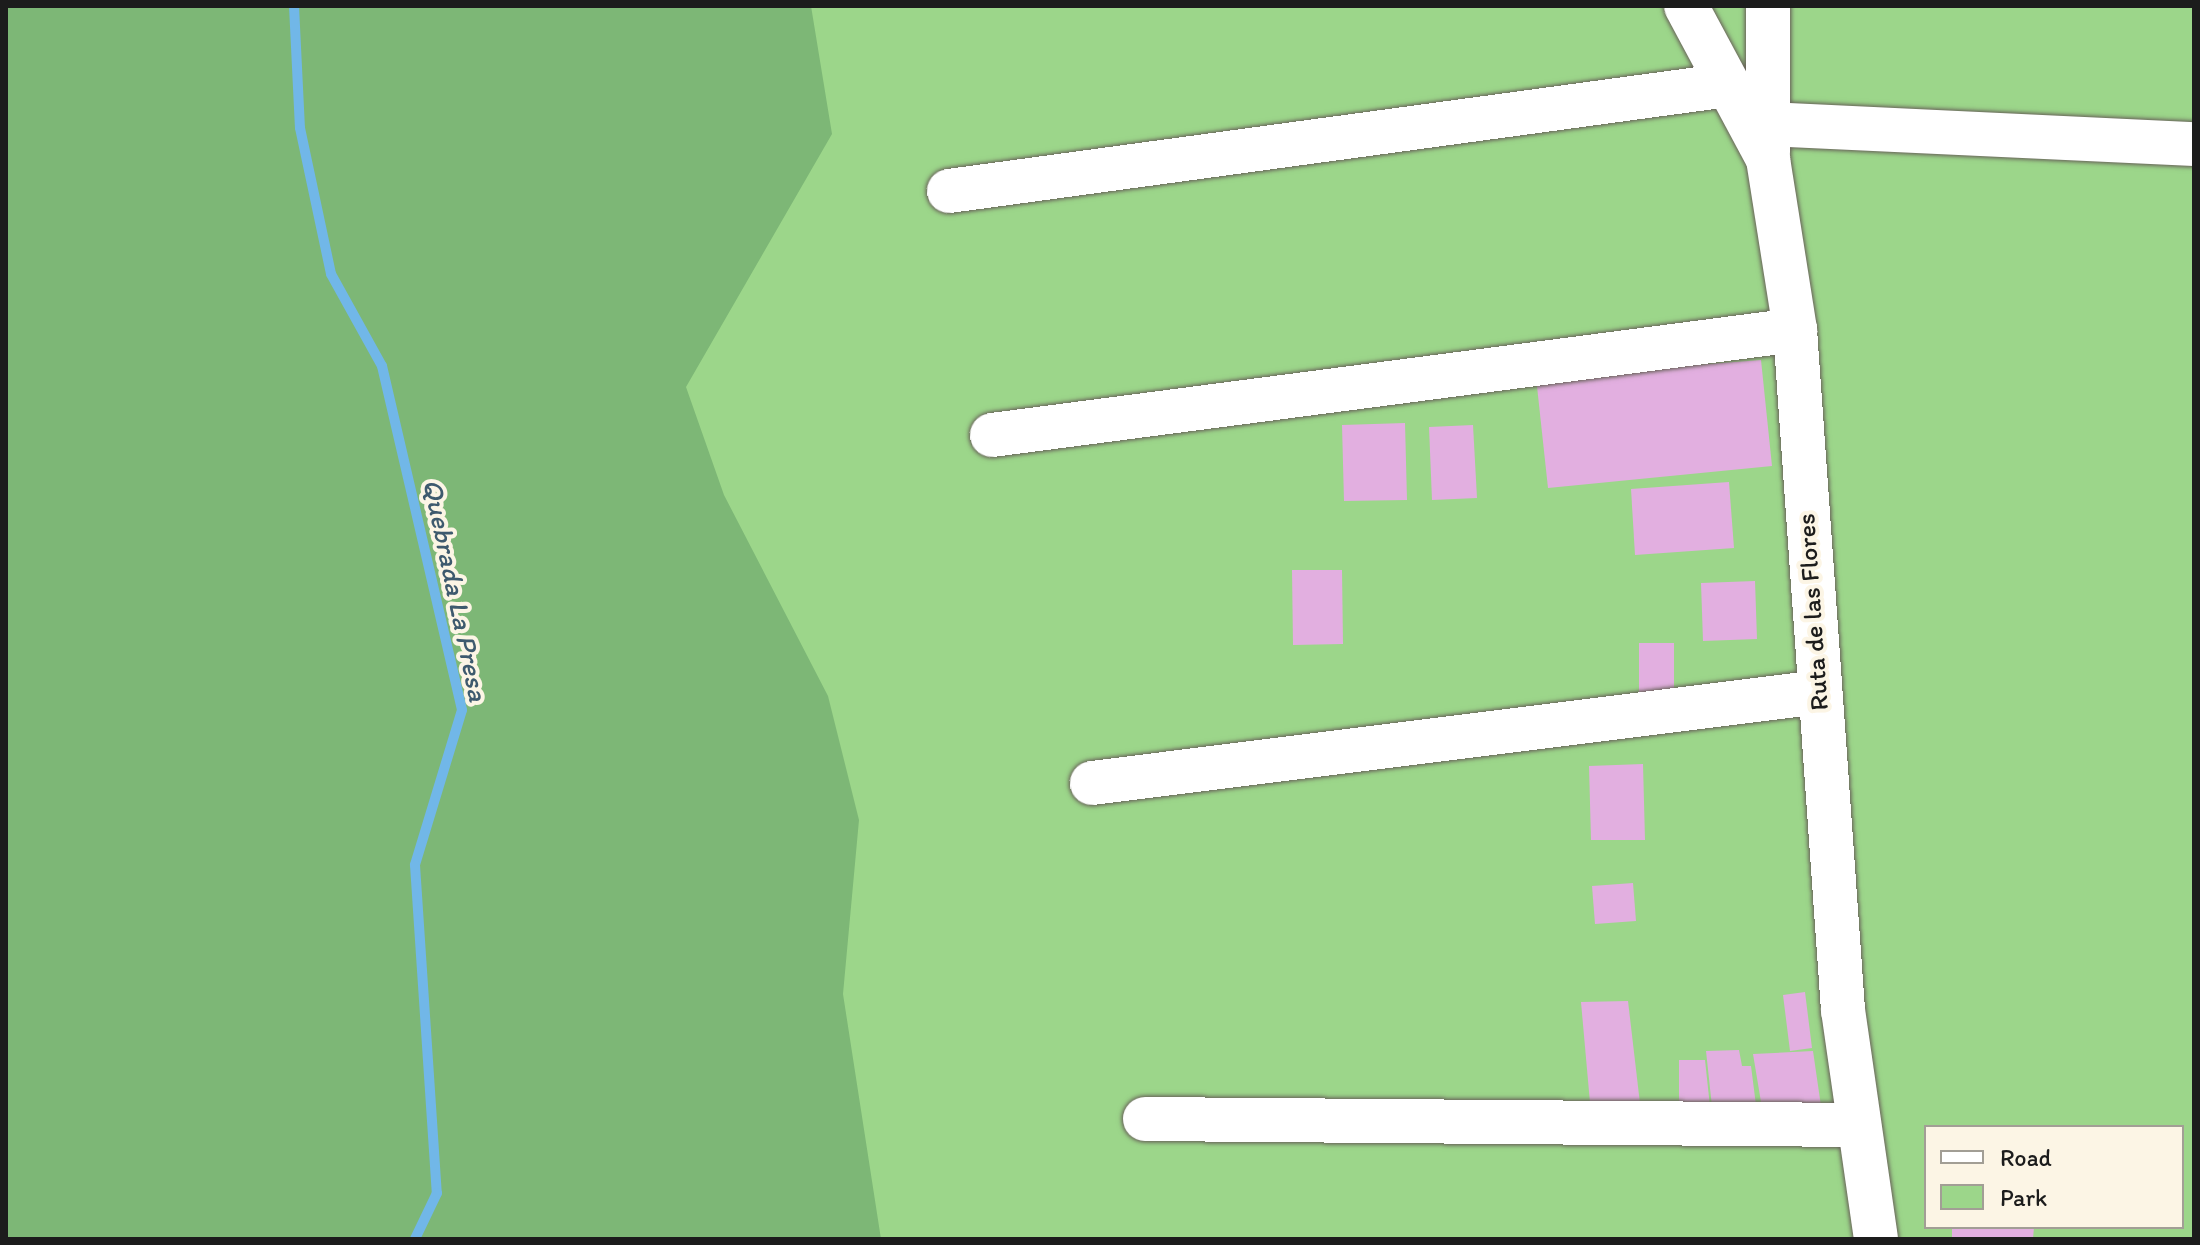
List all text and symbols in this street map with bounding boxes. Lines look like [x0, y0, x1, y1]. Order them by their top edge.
water label: Quebrada La Presa [416, 476, 496, 704]
street label: Ruta de las Flores [1791, 513, 1835, 711]
legend [1924, 1125, 2184, 1229]
text: Road [2000, 1143, 2052, 1172]
text: Park [2000, 1183, 2047, 1212]

